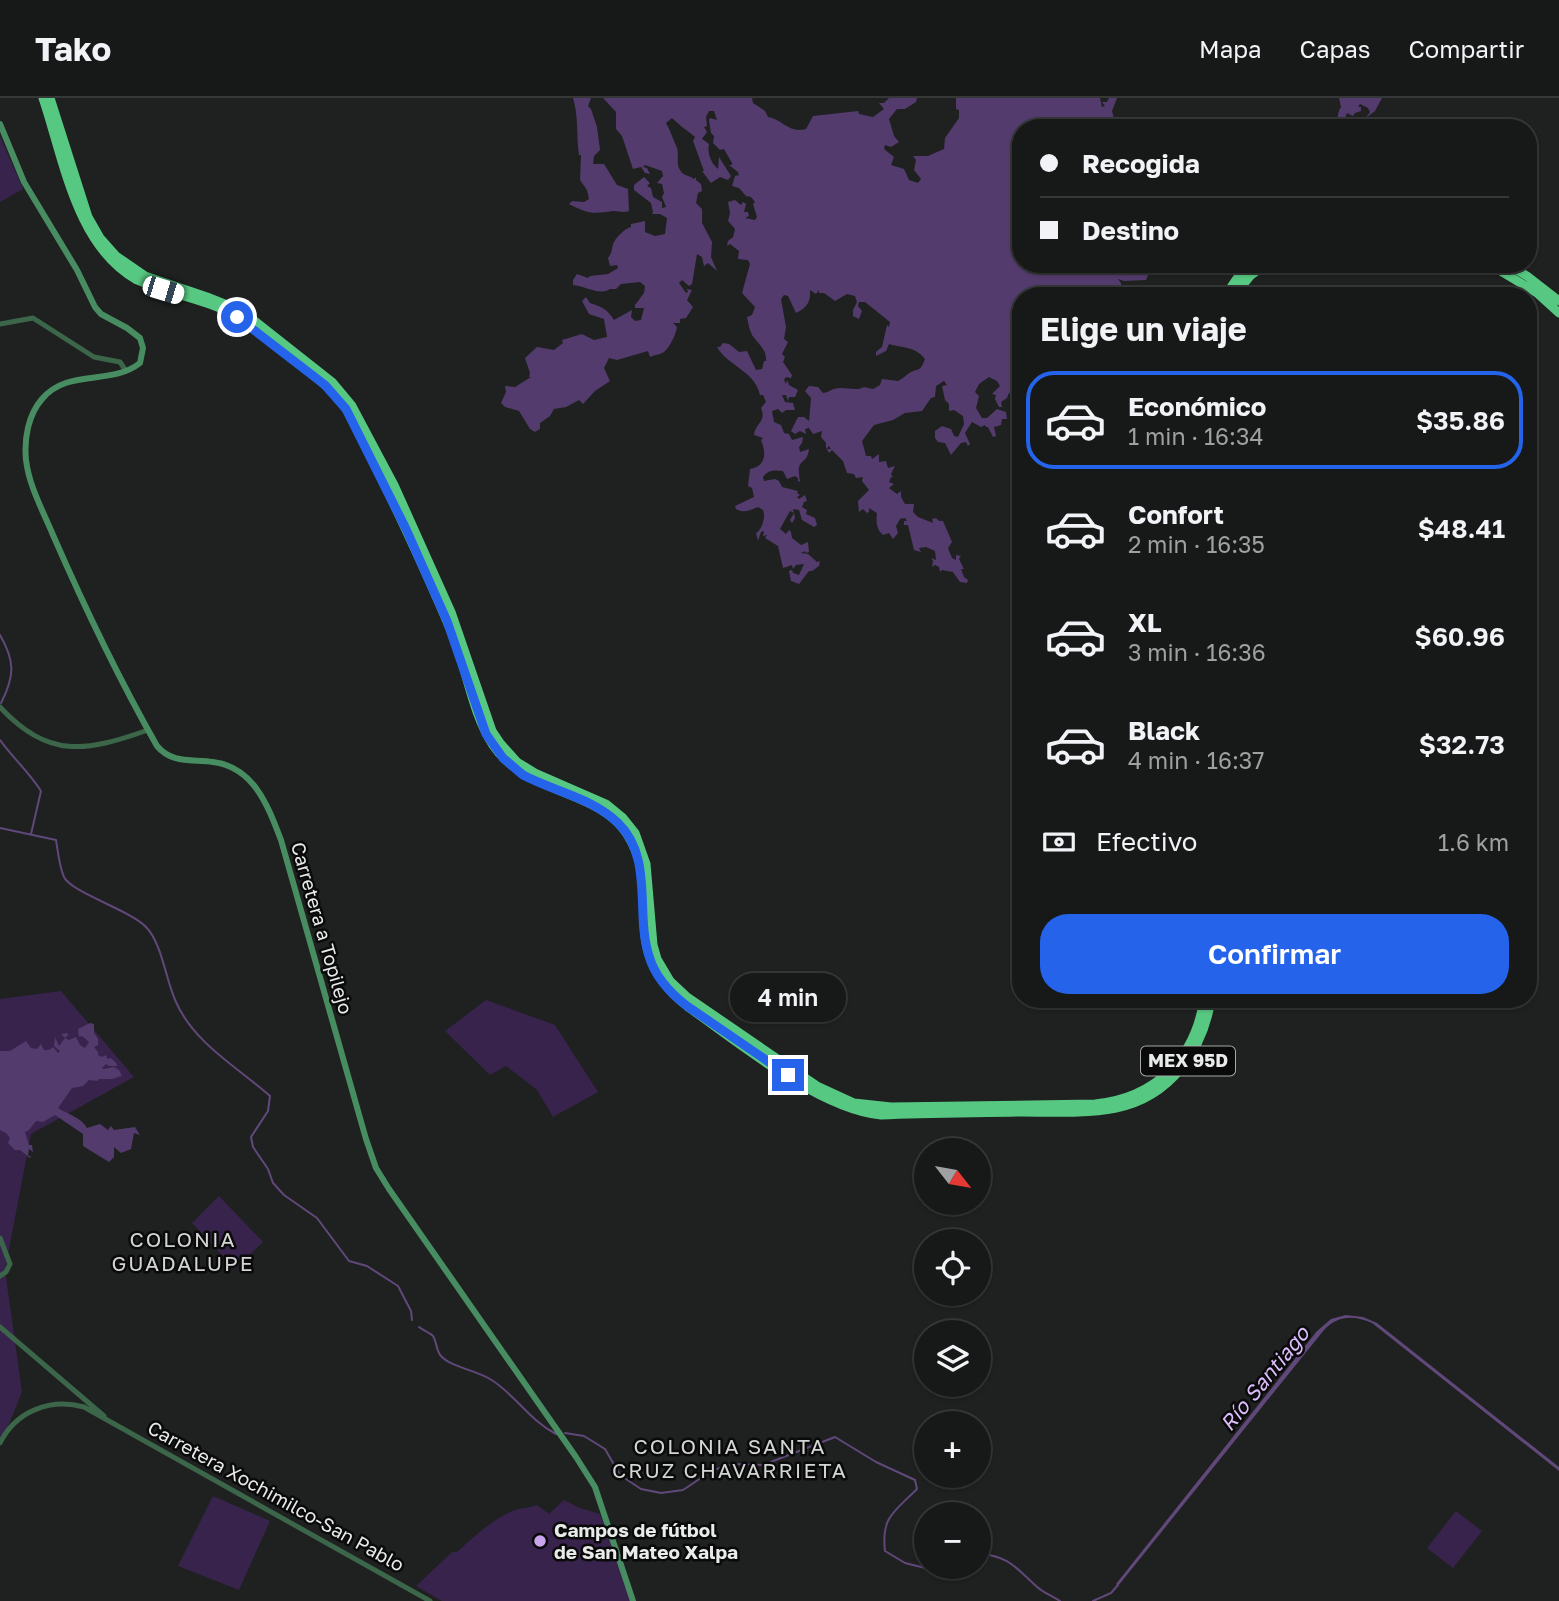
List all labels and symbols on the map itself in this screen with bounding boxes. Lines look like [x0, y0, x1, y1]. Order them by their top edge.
car [140, 274, 187, 306]
route start [221, 301, 253, 333]
street label: Carretera a Topilejo [287, 839, 358, 1016]
callout: 4 min [730, 974, 846, 1023]
road number: MEX 95D [1141, 1046, 1235, 1076]
route end [772, 1059, 804, 1091]
north arrow [914, 1138, 990, 1214]
district label: COLONIA GUADALUPE [111, 1226, 255, 1276]
water label: Río Santiago [1214, 1320, 1315, 1436]
street label: Carretera Xochimilco-San Pablo [144, 1415, 408, 1576]
district label: COLONIA SANTA CRUZ CHAVARRIETA [612, 1433, 848, 1483]
place label: Campos de fútbol de San Mateo Xalpa [554, 1518, 738, 1563]
marker: Campos de fútbol de San Mateo Xalpa [532, 1533, 548, 1549]

